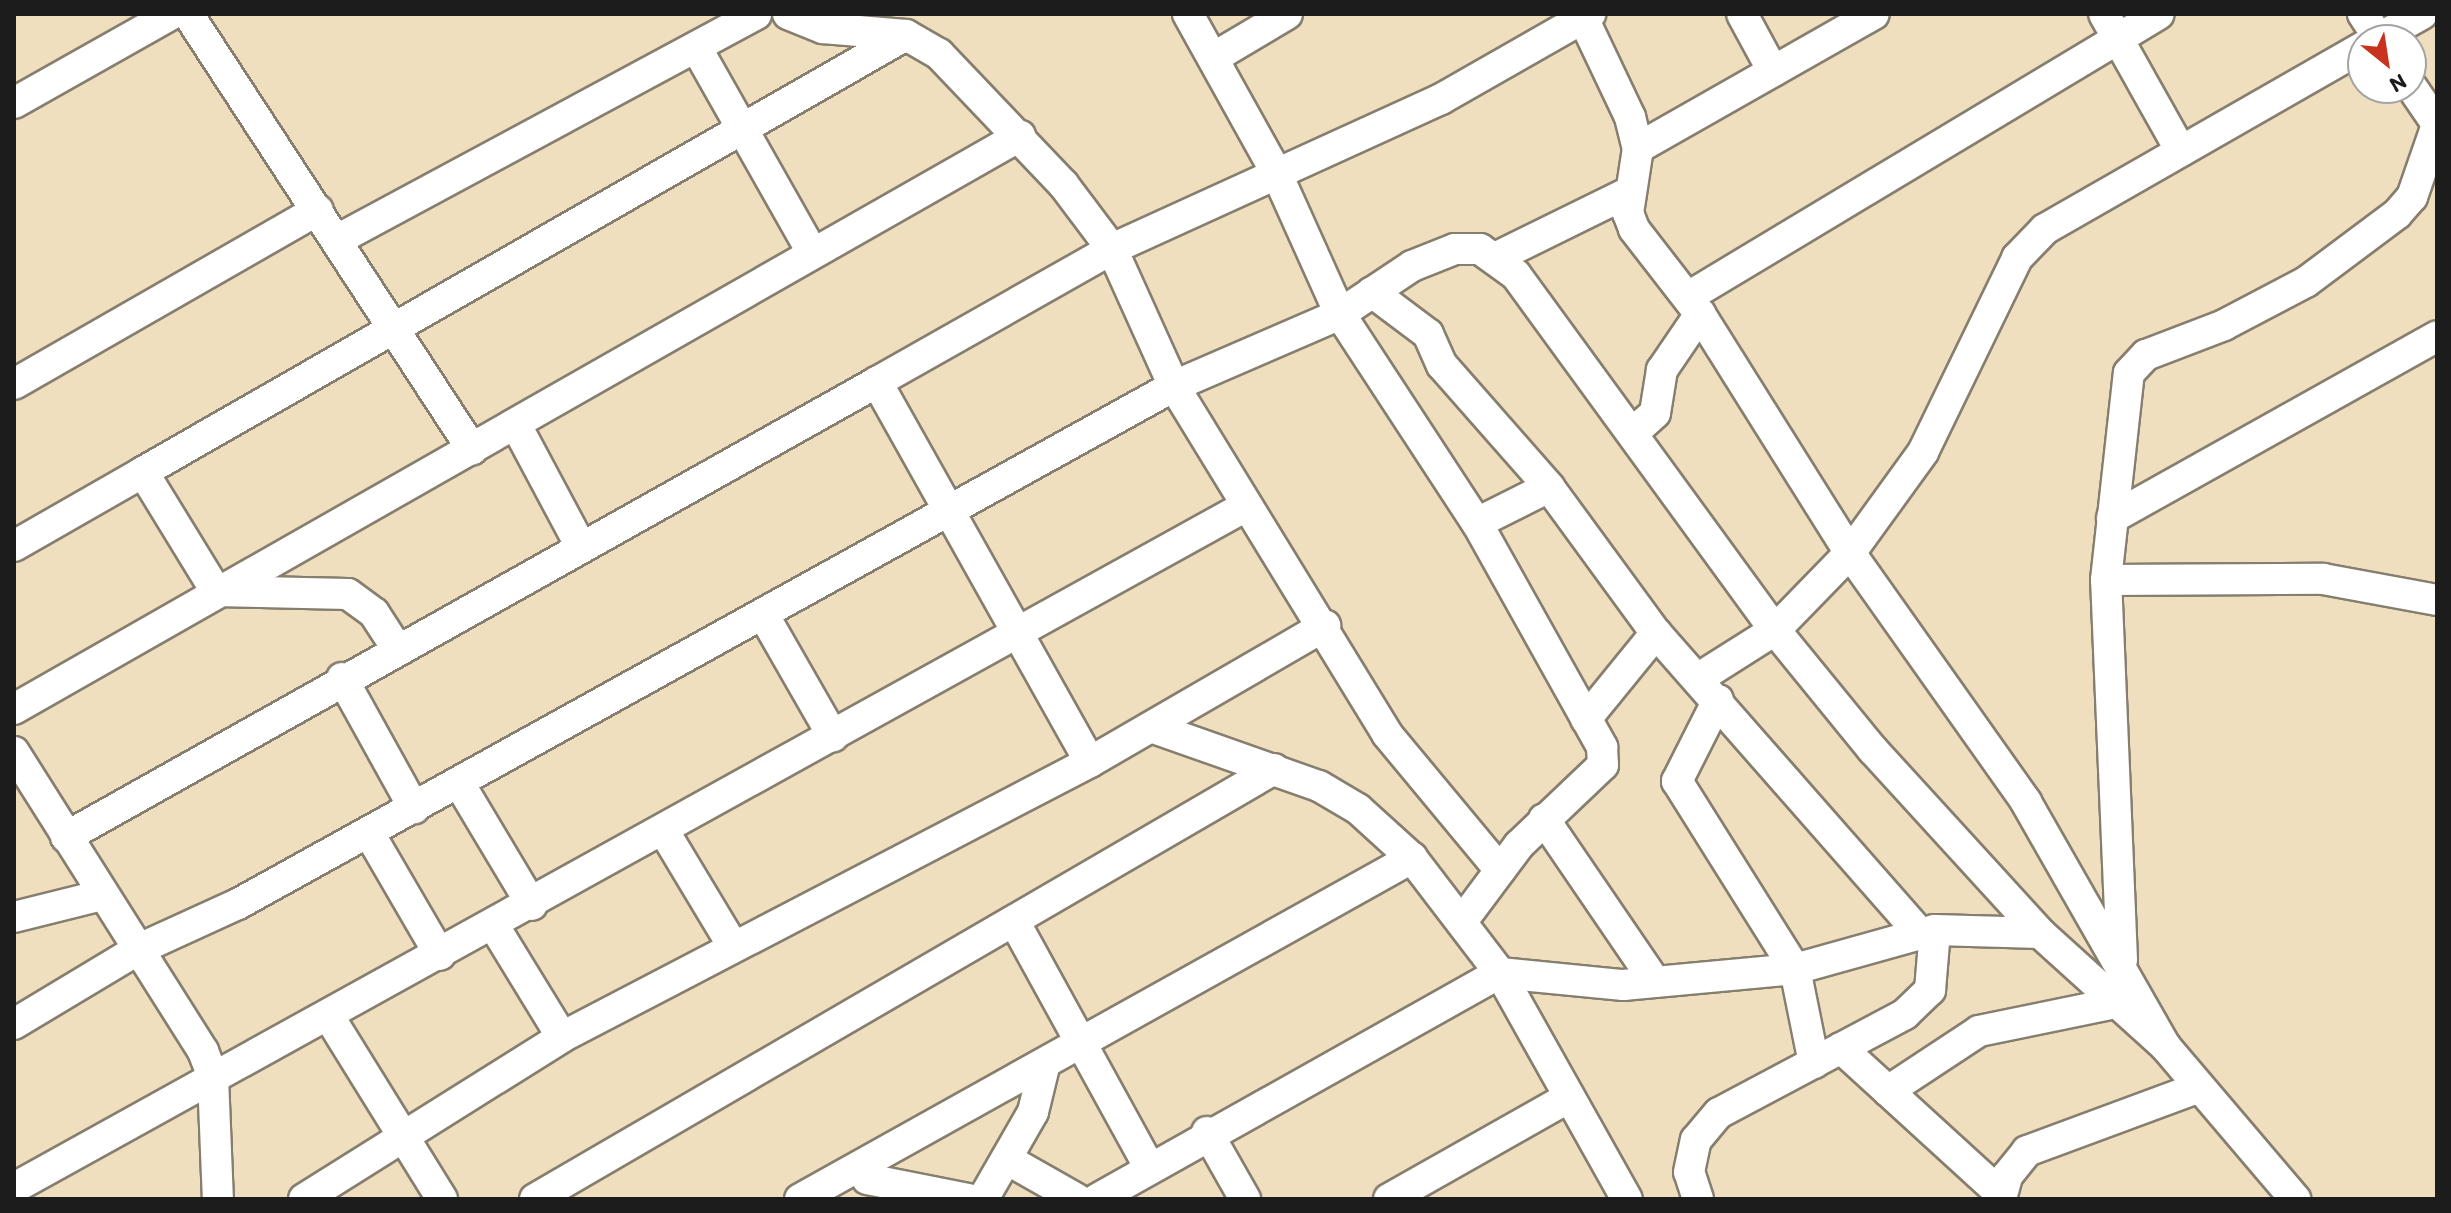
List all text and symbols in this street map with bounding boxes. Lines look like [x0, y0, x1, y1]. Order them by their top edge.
north arrow [2347, 24, 2427, 104]
text: N [2385, 68, 2411, 99]

